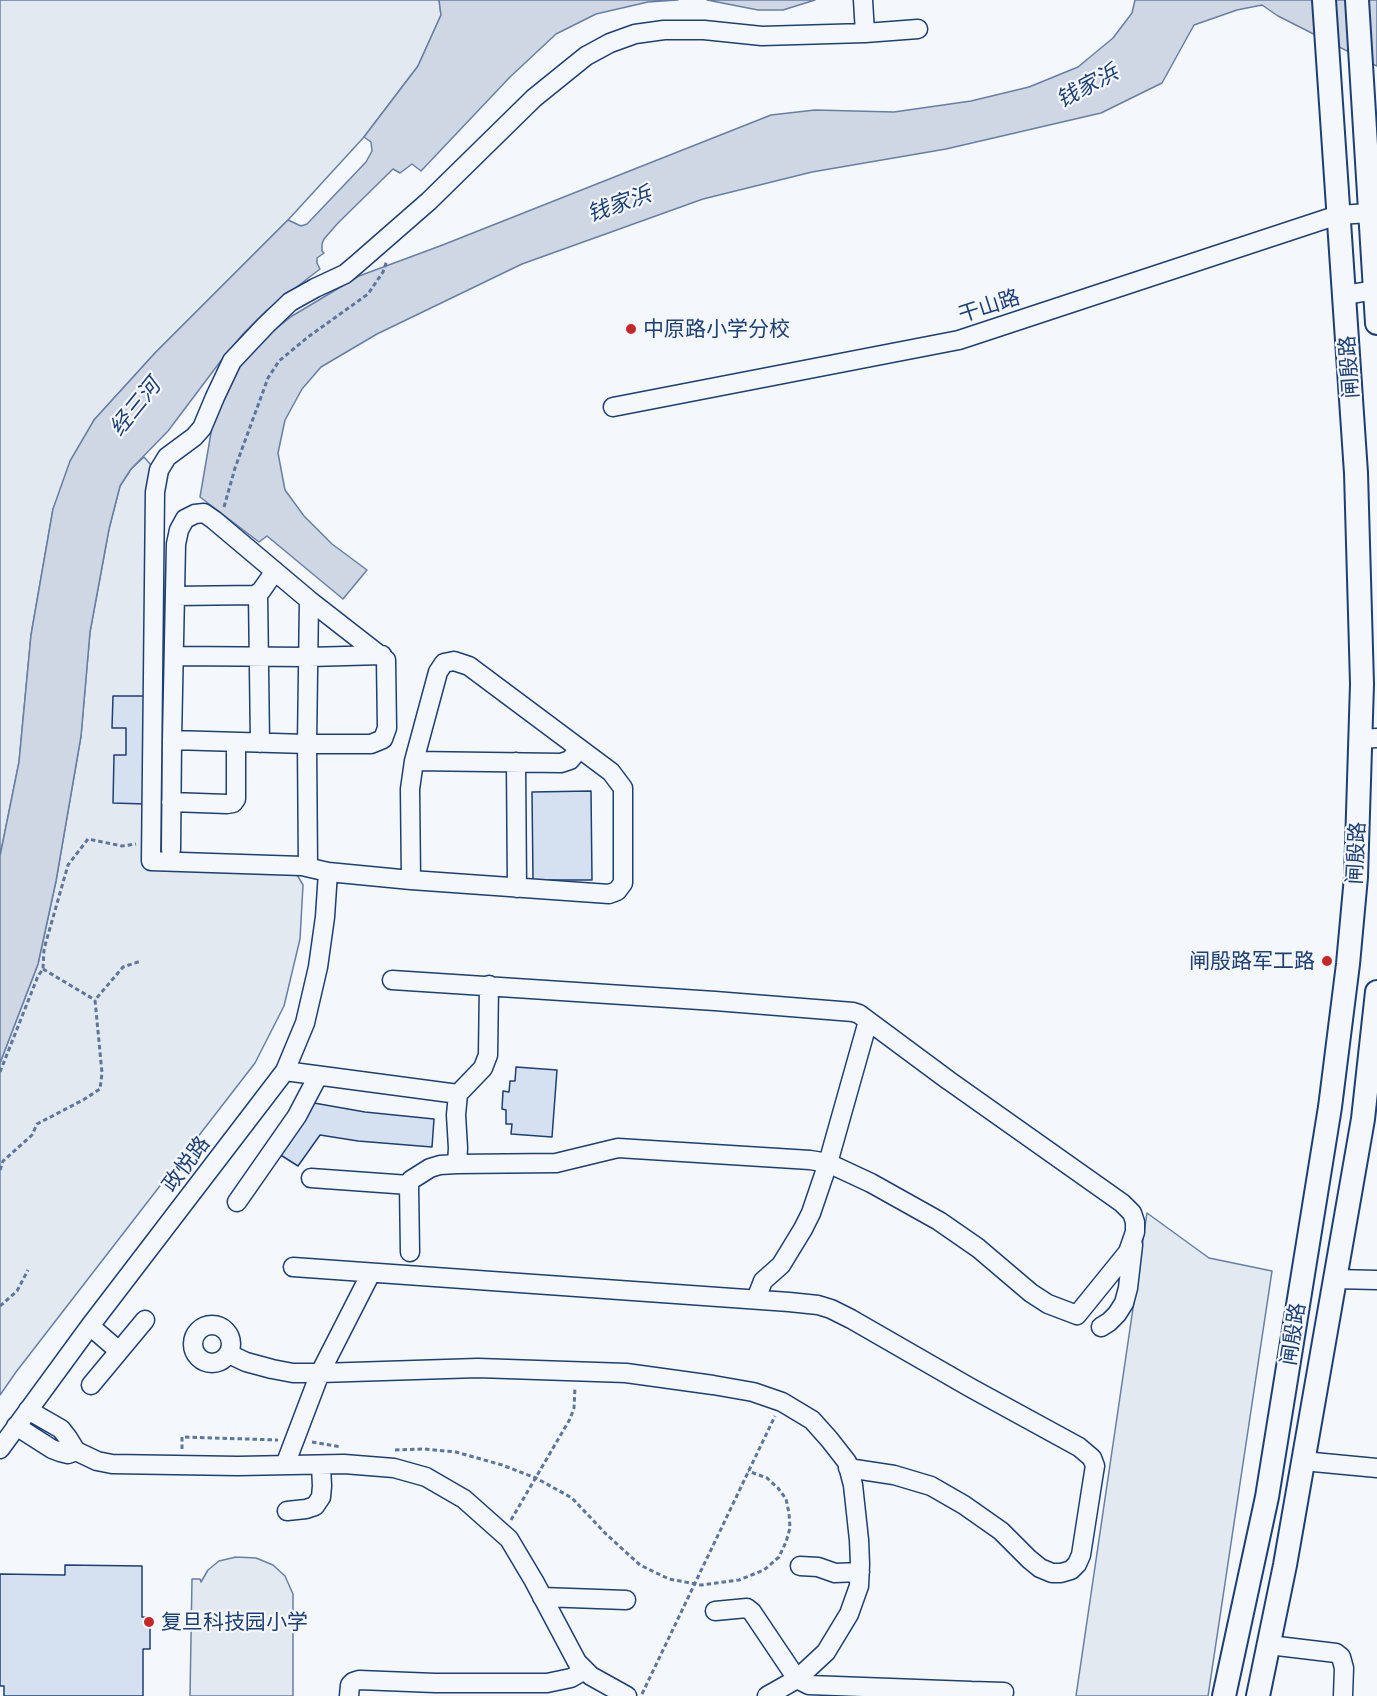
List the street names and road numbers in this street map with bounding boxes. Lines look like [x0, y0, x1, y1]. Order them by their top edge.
street label: 干山路 [955, 284, 1023, 328]
street label: 闸殷路 [1334, 335, 1364, 399]
street label: 闸殷路 [1342, 821, 1370, 885]
street label: 政悦路 [157, 1131, 215, 1197]
street label: 闸殷路 [1276, 1301, 1310, 1367]

